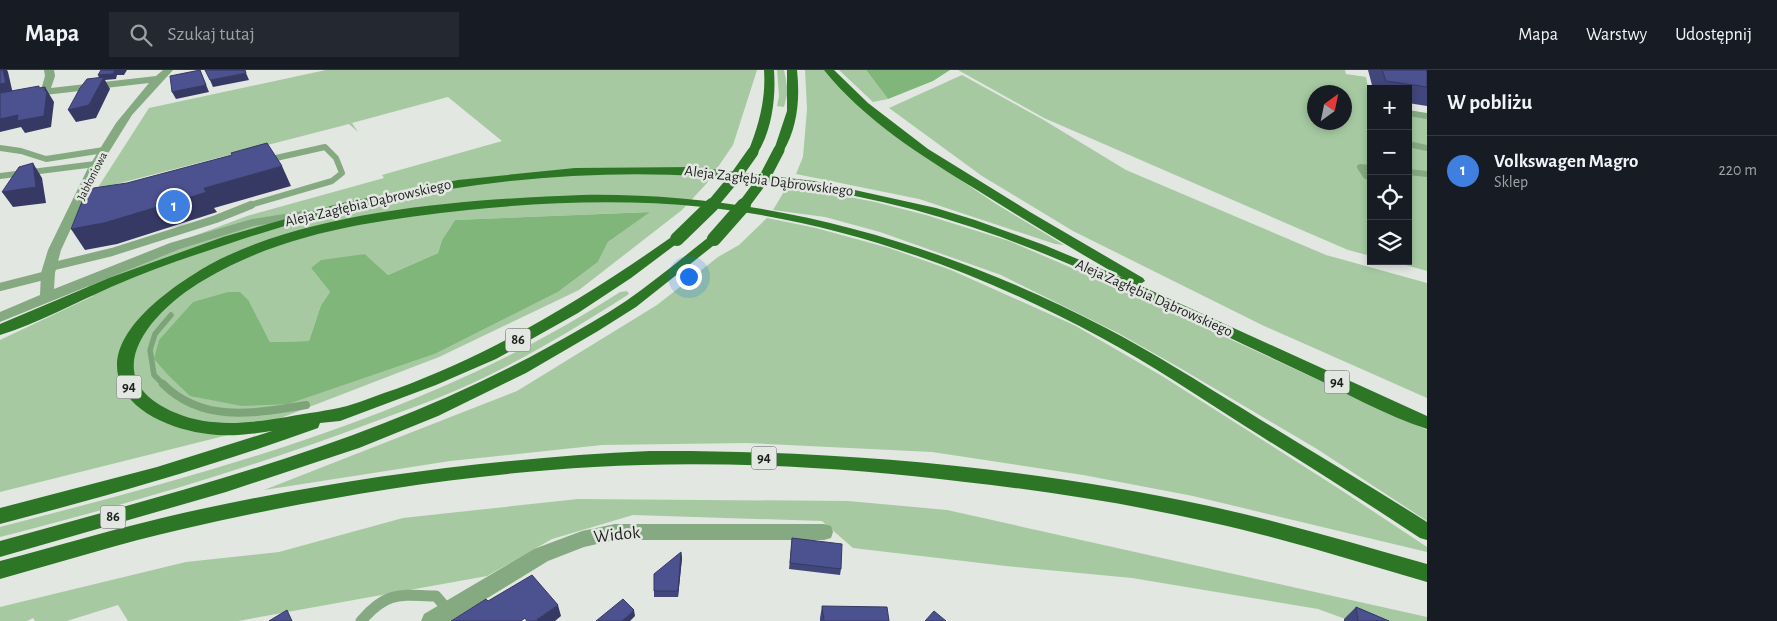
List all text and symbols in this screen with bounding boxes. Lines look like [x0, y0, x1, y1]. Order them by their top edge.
search box [109, 12, 459, 57]
icon: search [127, 21, 155, 49]
text: Mapa [25, 22, 79, 46]
text: Szukaj tutaj [167, 25, 255, 44]
text: Mapa [1518, 26, 1558, 44]
text: Warstwy [1586, 26, 1647, 44]
text: Udostępnij [1675, 26, 1752, 44]
north arrow [1307, 85, 1352, 130]
map controls [1367, 85, 1412, 265]
button: + [1367, 85, 1412, 130]
text: W pobliżu [1447, 92, 1532, 113]
button: − [1367, 130, 1412, 175]
street label: Jabłoniowa [75, 150, 109, 202]
text: Volkswagen Magro [1494, 152, 1638, 171]
text: 1 [1460, 162, 1466, 178]
text: 220 m [1719, 162, 1757, 178]
street label: Aleja Zagłębia Dąbrowskiego [684, 163, 854, 199]
text: Sklep [1494, 174, 1528, 190]
button: locate [1367, 175, 1412, 220]
street label: Aleja Zagłębia Dąbrowskiego [283, 177, 453, 229]
pin: 1 [158, 187, 190, 225]
button: layers [1367, 220, 1412, 265]
street label: Aleja Zagłębia Dąbrowskiego [1073, 257, 1235, 339]
your location [676, 264, 702, 290]
road number: 86 [506, 328, 530, 352]
road number: 94 [1324, 370, 1350, 394]
road number: 94 [116, 376, 142, 398]
road number: 94 [752, 446, 776, 469]
road number: 86 [100, 506, 126, 528]
street label: Widok [593, 524, 642, 546]

